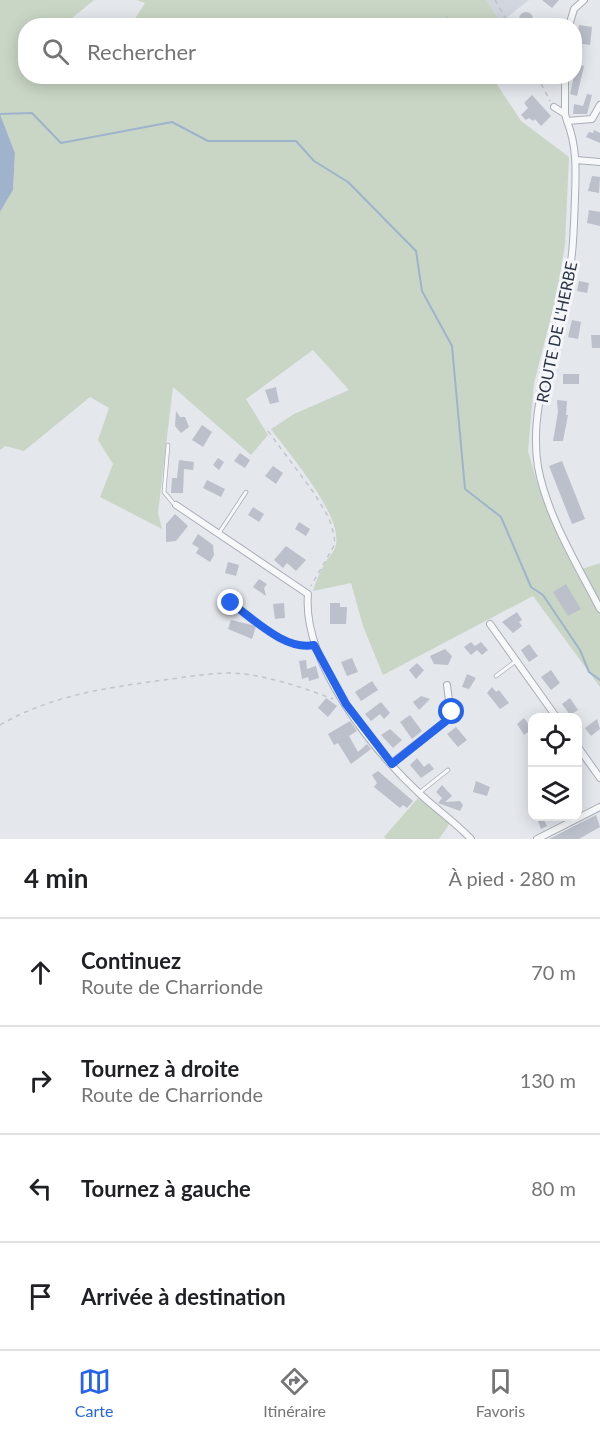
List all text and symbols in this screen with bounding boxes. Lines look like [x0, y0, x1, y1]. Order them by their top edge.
search box [18, 18, 582, 84]
icon: search [39, 35, 72, 68]
text: Rechercher [87, 38, 196, 65]
street label: ROUTE DE L'HERBE [532, 260, 580, 404]
route end [217, 589, 243, 615]
route start [438, 698, 464, 724]
map controls [528, 713, 582, 821]
button: locate [528, 713, 582, 767]
button: layers [528, 767, 582, 821]
text: 4 min [24, 862, 88, 894]
text: À pied · 280 m [448, 866, 576, 890]
text: Continuez [81, 947, 181, 974]
icon: ahead [24, 956, 57, 989]
text: 70 m [531, 960, 576, 984]
text: Route de Charrionde [81, 974, 263, 998]
text: Tournez à droite [81, 1055, 239, 1082]
icon: right [24, 1064, 57, 1097]
text: 130 m [520, 1068, 576, 1092]
text: Route de Charrionde [81, 1082, 263, 1106]
icon: left [24, 1172, 57, 1205]
text: Tournez à gauche [81, 1175, 251, 1202]
text: 80 m [531, 1176, 576, 1200]
icon: arrive [24, 1280, 57, 1313]
text: Arrivée à destination [81, 1283, 286, 1310]
tab: Carte [75, 1365, 113, 1420]
tab: Itinéraire [263, 1365, 326, 1420]
tab: Favoris [476, 1365, 525, 1420]

